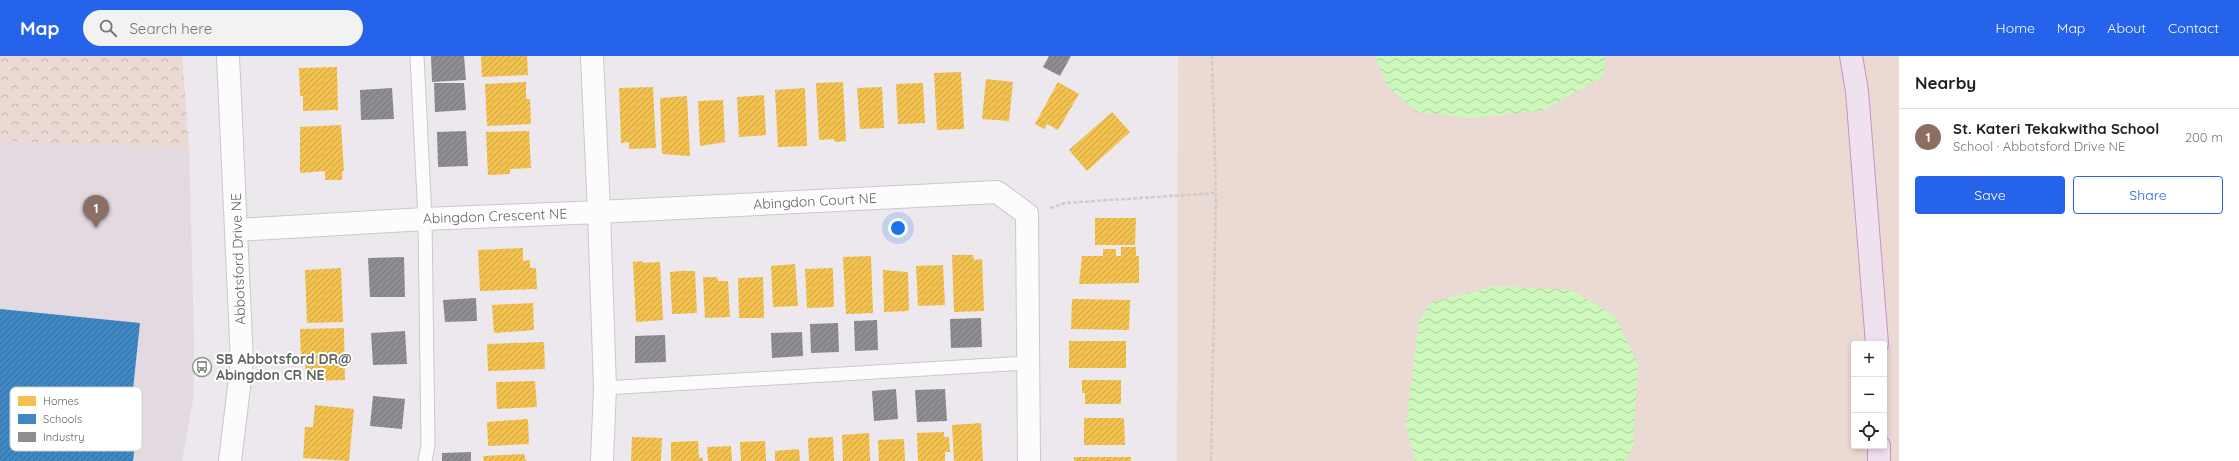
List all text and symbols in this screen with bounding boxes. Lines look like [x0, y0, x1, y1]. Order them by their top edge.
search box [83, 10, 363, 46]
text: Map [20, 16, 59, 40]
icon: search [97, 17, 119, 39]
text: Search here [129, 19, 212, 38]
text: Home [1996, 19, 2035, 37]
text: Map [2057, 19, 2085, 37]
text: About [2107, 19, 2146, 37]
text: Contact [2168, 19, 2219, 37]
text: Nearby [1915, 72, 1976, 93]
text: St. Kateri Tekakwitha School [1953, 119, 2159, 138]
text: 1 [1925, 129, 1931, 145]
text: 200 m [2185, 129, 2223, 145]
text: School · Abbotsford Drive NE [1953, 138, 2125, 154]
button: Save [1915, 176, 2065, 214]
button: Share [2073, 176, 2223, 214]
street label: Abingdon Court NE [753, 189, 877, 213]
street label: Abbotsford Drive NE [227, 193, 249, 325]
pin: 1 [83, 195, 109, 228]
street label: Abingdon Crescent NE [422, 204, 568, 228]
your location [888, 218, 908, 238]
map controls [1851, 341, 1887, 449]
button: + [1851, 341, 1887, 377]
place label: SB Abbotsford DR@ Abingdon CR NE [216, 350, 352, 384]
bus stop icon: SB Abbotsford DR@ Abingdon CR NE [191, 356, 213, 378]
button: − [1851, 377, 1887, 413]
legend [10, 387, 142, 451]
text: Homes [43, 394, 79, 408]
text: Schools [43, 412, 82, 426]
button: locate [1851, 413, 1887, 449]
text: Industry [43, 430, 85, 444]

